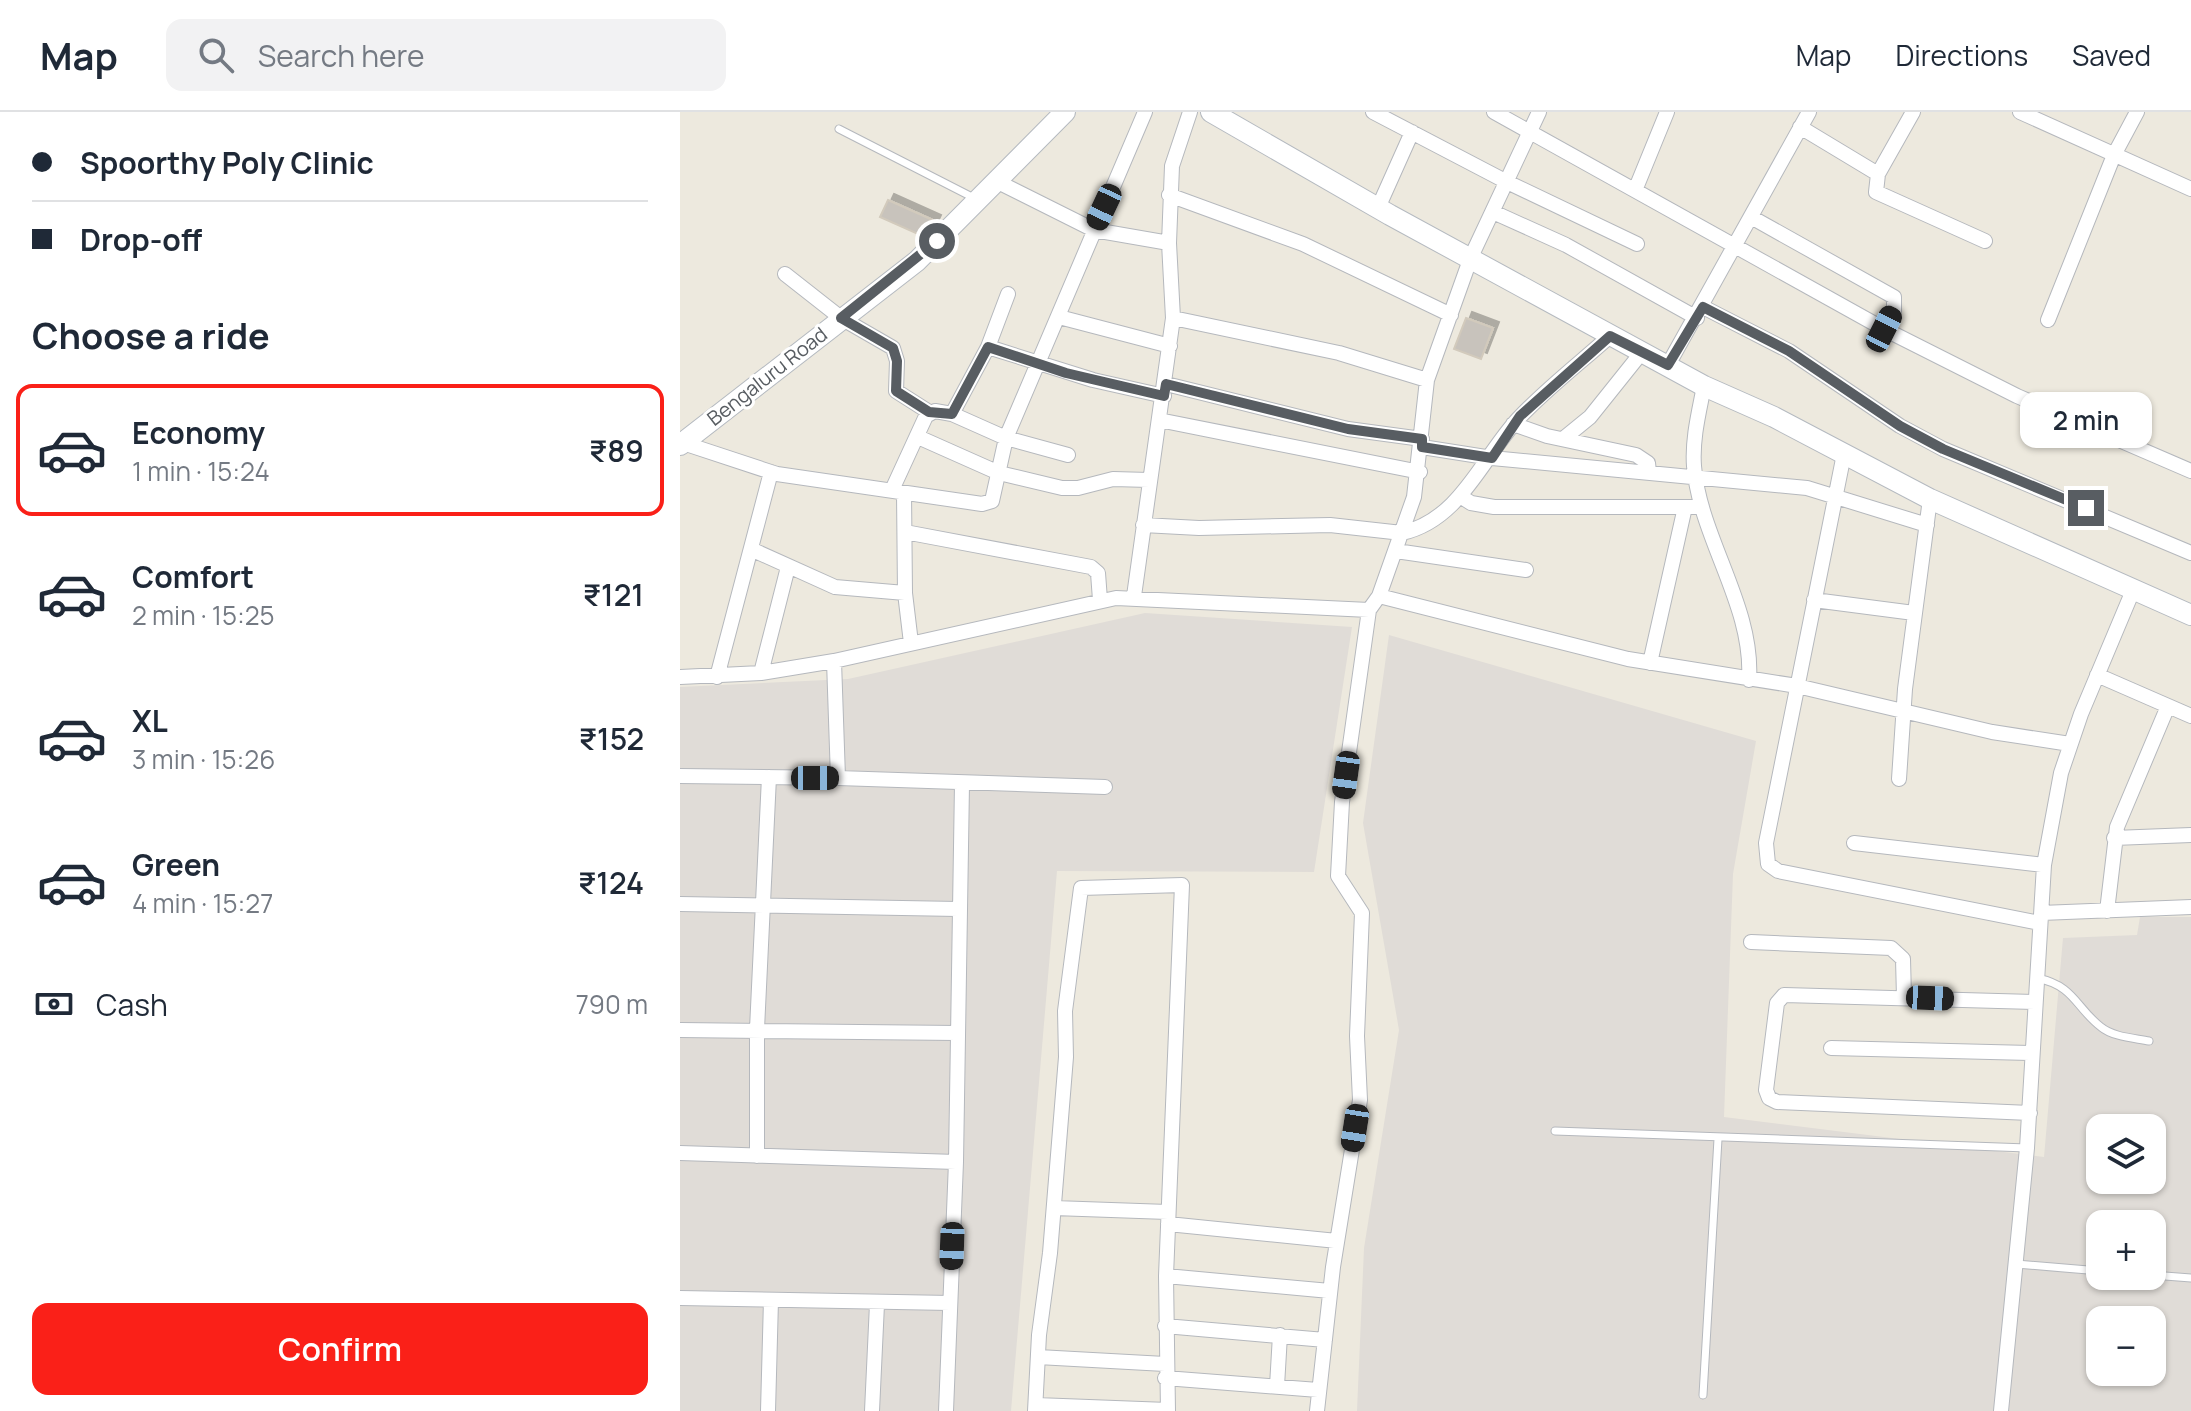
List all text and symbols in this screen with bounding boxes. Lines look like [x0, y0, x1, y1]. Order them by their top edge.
search box [166, 19, 726, 91]
text: Map [40, 29, 118, 81]
icon: search [194, 33, 238, 77]
text: Search here [258, 35, 425, 76]
text: Map [1796, 36, 1851, 74]
text: Directions [1895, 36, 2028, 74]
text: Saved [2072, 36, 2151, 74]
text: Spoorthy Poly Clinic [80, 142, 374, 183]
car [1083, 180, 1125, 234]
text: Drop-off [80, 219, 202, 260]
route start [919, 223, 955, 259]
car [1862, 302, 1906, 356]
text: Choose a ride [32, 311, 270, 360]
street label: Bengaluru Road [701, 321, 833, 431]
callout: 2 min [2020, 392, 2152, 448]
text: 2 min [2053, 402, 2119, 438]
text: Economy [132, 412, 265, 453]
icon: car [36, 414, 108, 486]
text: ₹89 [589, 430, 644, 471]
text: 1 min · 15:24 [132, 453, 270, 489]
route end [2068, 490, 2104, 526]
text: Comfort [132, 556, 254, 597]
icon: car [36, 558, 108, 630]
text: ₹121 [583, 574, 644, 615]
text: 2 min · 15:25 [132, 597, 275, 633]
text: XL [132, 700, 168, 741]
icon: car [36, 702, 108, 774]
text: ₹152 [579, 718, 644, 759]
text: 3 min · 15:26 [132, 741, 275, 777]
car [1331, 750, 1361, 800]
car [791, 766, 839, 790]
text: Green [132, 844, 220, 885]
icon: car [36, 846, 108, 918]
text: ₹124 [578, 862, 644, 903]
text: 4 min · 15:27 [132, 885, 273, 921]
icon: cash [32, 982, 76, 1026]
text: Cash [96, 984, 168, 1025]
car [1906, 985, 1954, 1011]
text: 790 m [576, 986, 648, 1022]
car [1339, 1102, 1371, 1154]
map controls [2086, 1114, 2166, 1386]
button: layers [2086, 1114, 2166, 1194]
button: + [2086, 1210, 2166, 1290]
car [939, 1222, 965, 1270]
button: Confirm [32, 1303, 648, 1395]
button: − [2086, 1306, 2166, 1386]

